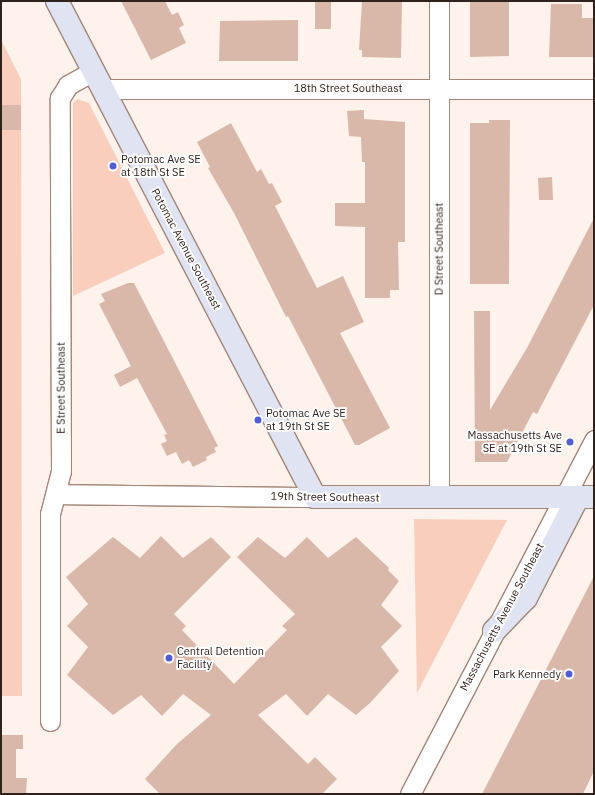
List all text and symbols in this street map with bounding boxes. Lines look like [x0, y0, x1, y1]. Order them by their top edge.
street label: 18th Street Southeast [294, 81, 402, 95]
place label: Potomac Ave SE at 18th St SE [121, 153, 201, 179]
marker: Potomac Ave SE at 18th St SE [108, 161, 118, 171]
street label: Potomac Avenue Southeast [148, 186, 224, 312]
street label: D Street Southeast [432, 203, 446, 295]
street label: E Street Southeast [54, 342, 68, 434]
place label: Potomac Ave SE at 19th St SE [266, 407, 346, 433]
marker: Potomac Ave SE at 19th St SE [253, 415, 263, 425]
place label: Massachusetts Ave SE at 19th St SE [467, 429, 562, 455]
marker: Massachusetts Ave SE at 19th St SE [565, 437, 575, 447]
street label: 19th Street Southeast [271, 489, 379, 505]
street label: Massachusetts Avenue Southeast [457, 541, 547, 693]
place label: Central Detention Facility [177, 645, 264, 671]
marker: Central Detention Facility [164, 653, 174, 663]
place label: Park Kennedy [493, 667, 561, 681]
marker: Park Kennedy [564, 669, 574, 679]

